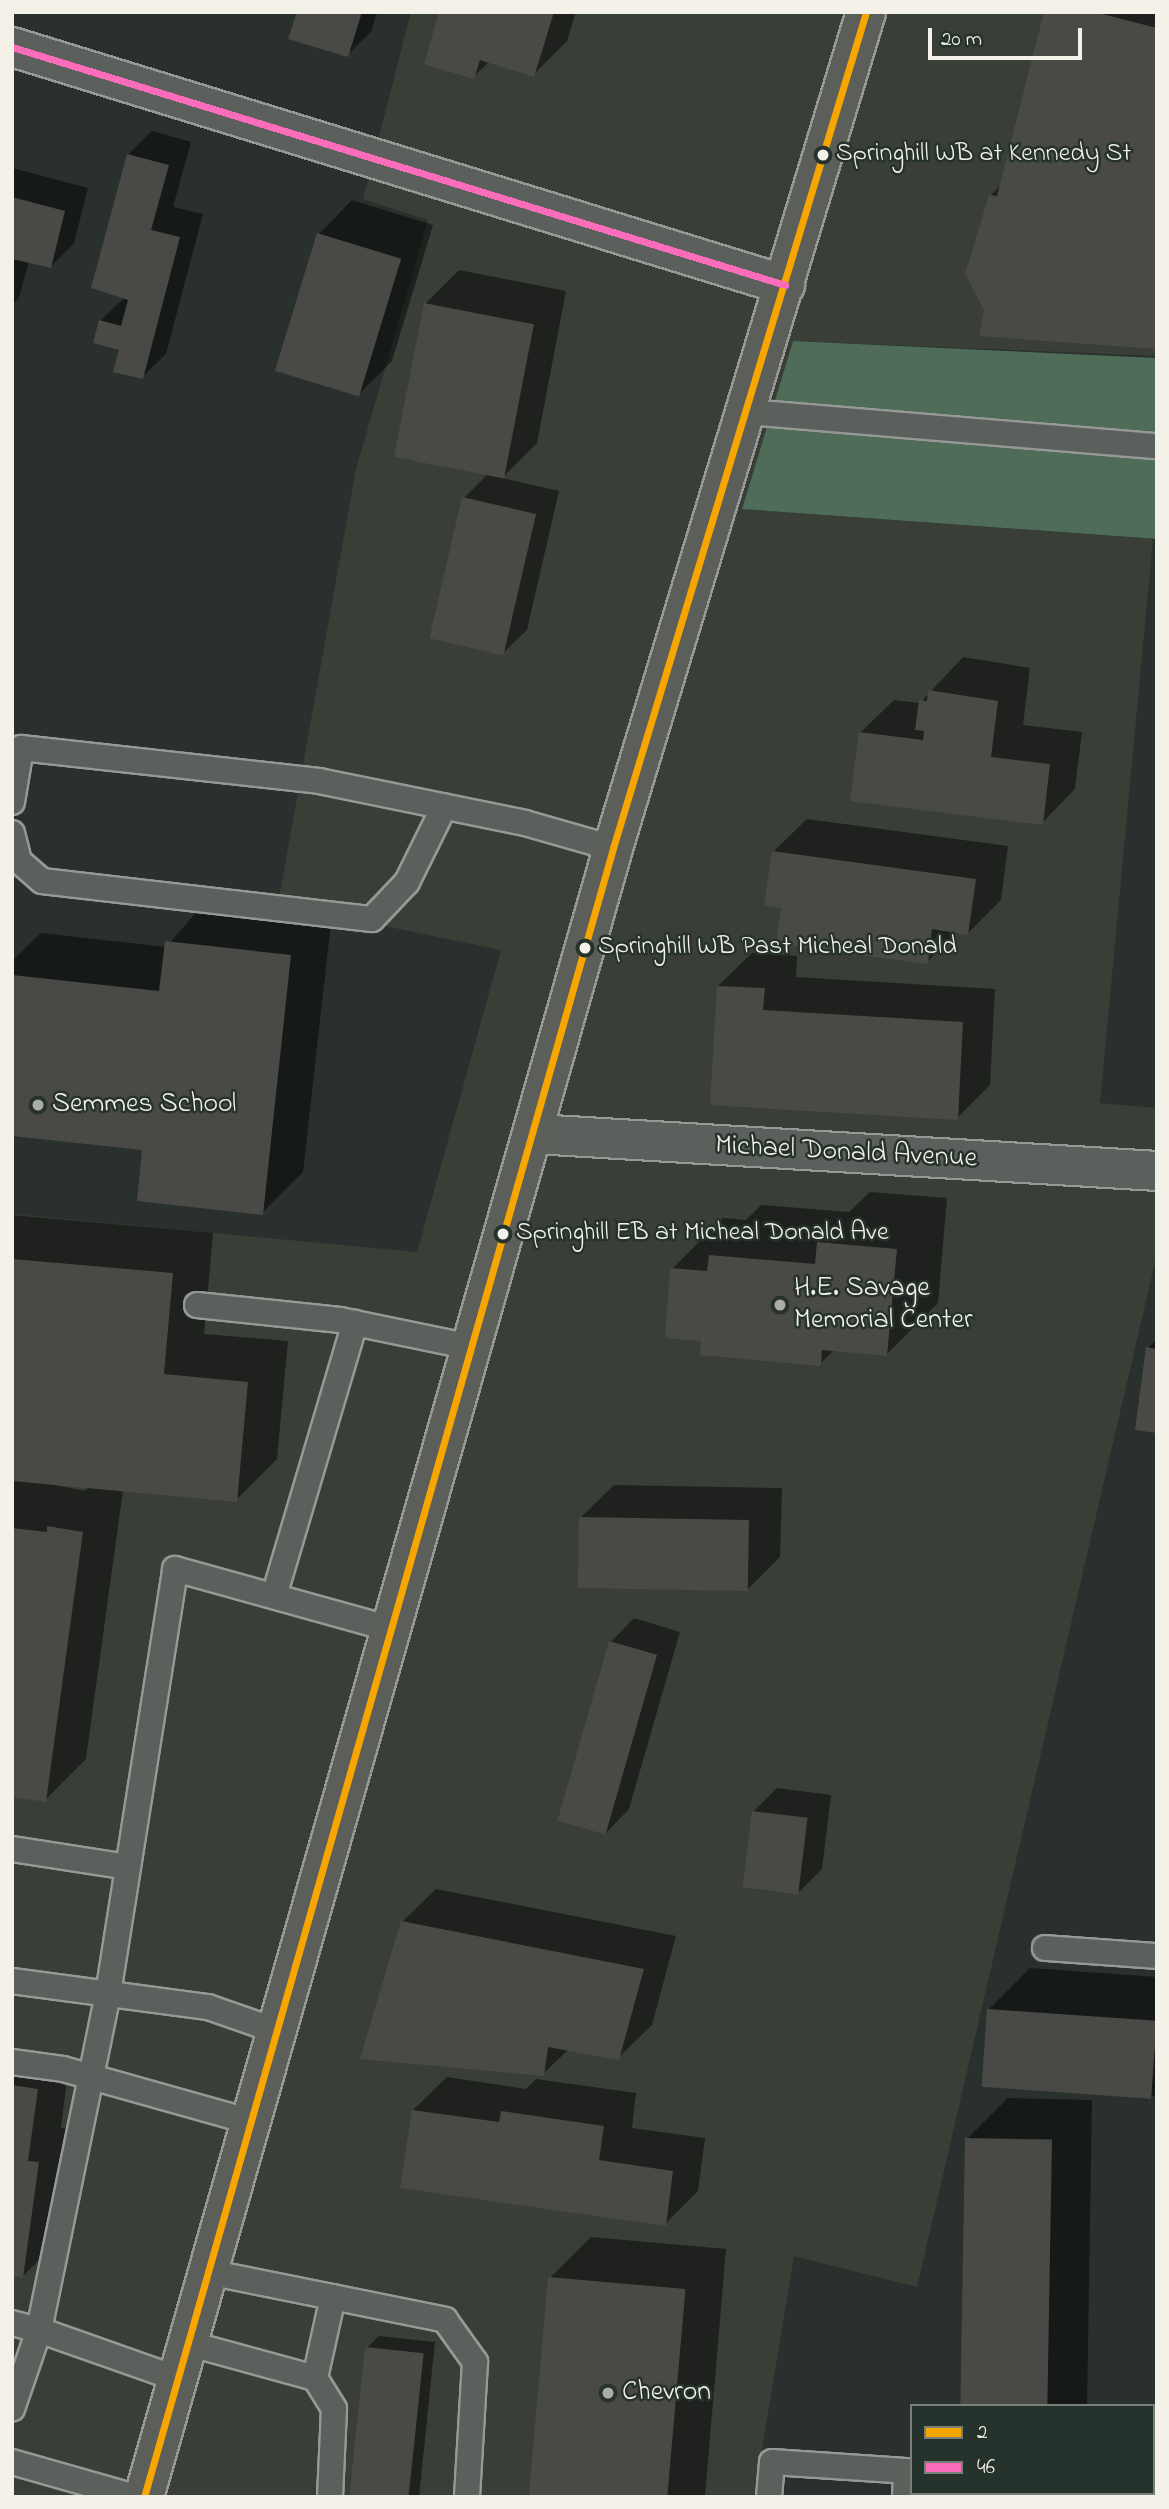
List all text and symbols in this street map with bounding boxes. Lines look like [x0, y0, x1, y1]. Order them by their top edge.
scale bar [931, 14, 1085, 58]
text: 20 m [941, 25, 982, 55]
place label: Springhill WB at Kennedy St [836, 139, 1131, 171]
marker: Springhill WB at Kennedy St [816, 148, 830, 162]
place label: Springhill WB Past Micheal Donald [598, 932, 957, 964]
marker: Springhill WB Past Micheal Donald [578, 941, 592, 955]
place label: Semmes School [52, 1088, 236, 1122]
marker: Semmes School [30, 1097, 46, 1113]
street label: Michael Donald Avenue [714, 1129, 978, 1177]
place label: Springhill EB at Micheal Donald Ave [516, 1218, 889, 1250]
marker: Springhill EB at Micheal Donald Ave [496, 1227, 510, 1241]
place label: H.E. Savage Memorial Center [794, 1272, 973, 1338]
marker: H.E. Savage Memorial Center [772, 1297, 788, 1313]
place label: Chevron [622, 2376, 711, 2410]
marker: Chevron [600, 2385, 616, 2401]
legend [910, 2404, 1155, 2495]
text: 2 [977, 2418, 987, 2448]
text: 46 [977, 2453, 995, 2483]

